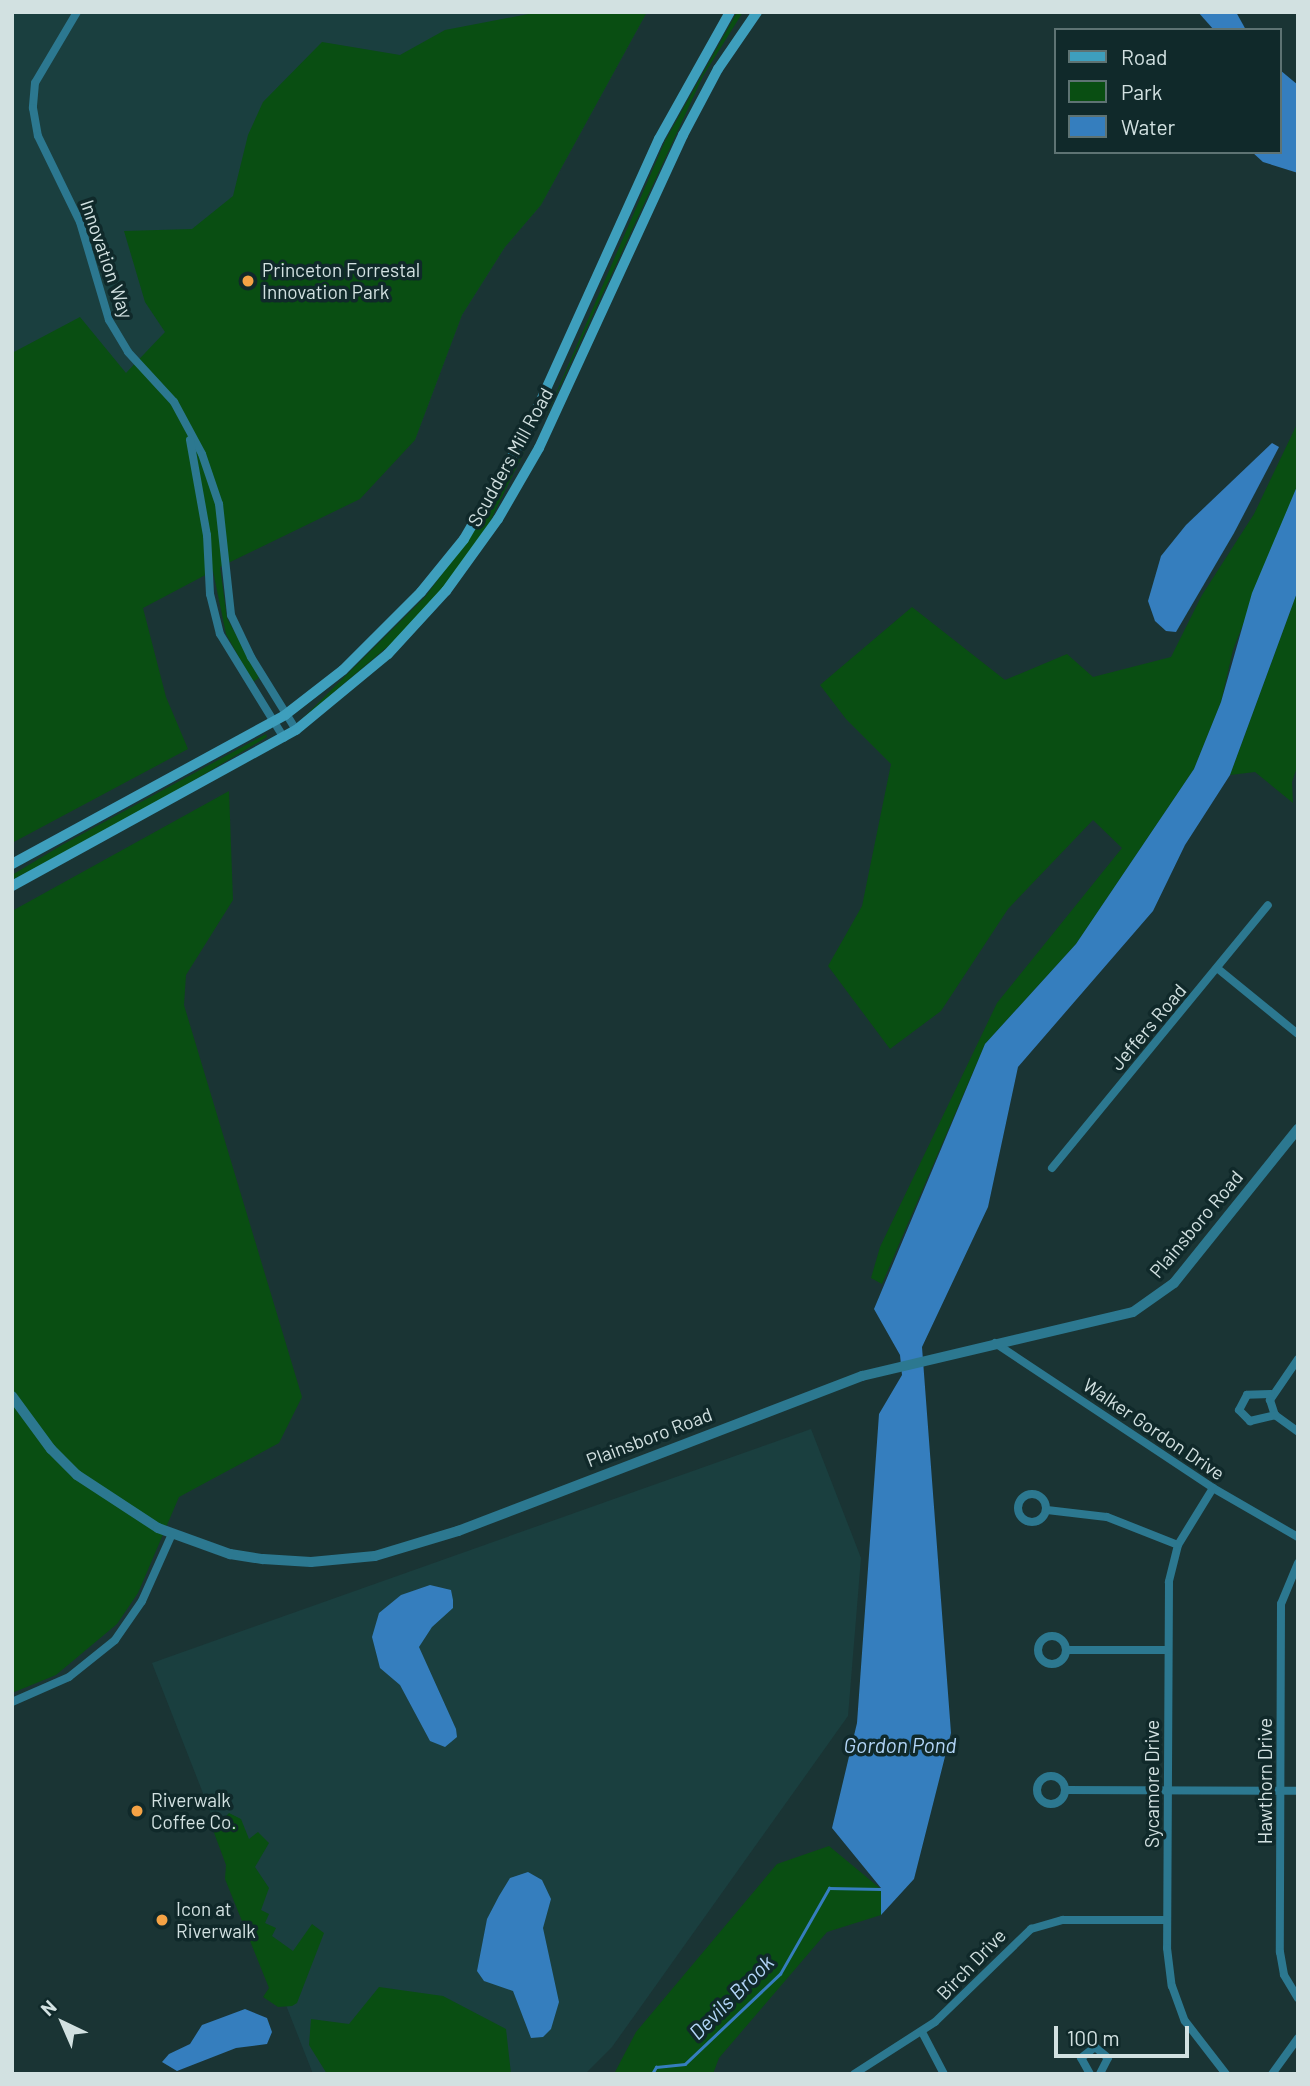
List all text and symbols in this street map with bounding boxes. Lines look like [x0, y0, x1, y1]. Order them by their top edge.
legend [1054, 28, 1282, 154]
text: Road [1121, 44, 1167, 69]
text: Park [1121, 79, 1162, 104]
text: Water [1121, 114, 1175, 139]
street label: Innovation Way [76, 197, 138, 321]
place label: Princeton Forrestal Innovation Park [262, 259, 420, 303]
marker: Princeton Forrestal Innovation Park [240, 273, 256, 289]
street label: Scudders Mill Road [463, 384, 557, 530]
street label: Jeffers Road [1105, 979, 1191, 1075]
street label: Plainsboro Road [1144, 1166, 1248, 1282]
street label: Walker Gordon Drive [1079, 1373, 1229, 1485]
street label: Plainsboro Road [583, 1403, 715, 1471]
street label: Hawthorn Drive [1254, 1718, 1276, 1844]
street label: Sycamore Drive [1141, 1720, 1163, 1848]
water label: Gordon Pond [844, 1732, 956, 1758]
place label: Riverwalk Coffee Co. [151, 1789, 236, 1833]
marker: Riverwalk Coffee Co. [129, 1803, 145, 1819]
place label: Icon at Riverwalk [176, 1898, 256, 1942]
marker: Icon at Riverwalk [154, 1912, 170, 1928]
street label: Birch Drive [932, 1924, 1010, 2004]
water label: Devils Brook [684, 1950, 778, 2044]
north arrow [28, 1988, 98, 2058]
text: N [36, 1995, 61, 2020]
scale bar [1058, 2012, 1193, 2056]
text: 100 m [1067, 2025, 1120, 2050]

